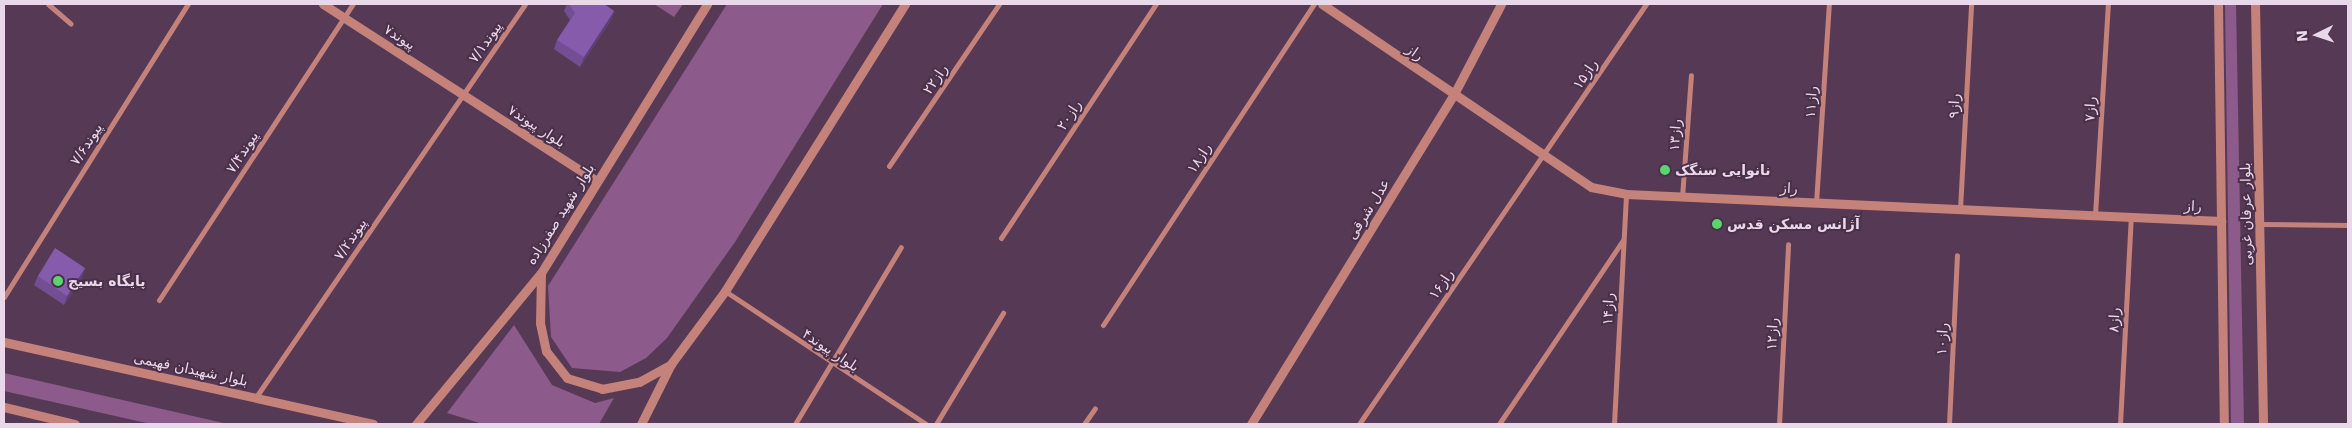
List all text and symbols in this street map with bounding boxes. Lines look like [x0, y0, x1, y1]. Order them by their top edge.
north arrow [2292, 10, 2342, 60]
street label: پیوند۷/۱ [465, 18, 505, 66]
street label: پیوند۷ [381, 21, 419, 53]
text: N [2294, 30, 2310, 42]
street label: راز [1403, 40, 1427, 64]
street label: راز۱۵ [1569, 56, 1601, 92]
street label: راز۲۲ [919, 61, 951, 97]
street label: راز۱۱ [1801, 85, 1821, 119]
street label: راز۹ [1945, 93, 1963, 119]
street label: راز۷ [2081, 96, 2099, 122]
street label: راز۲۰ [1053, 97, 1085, 133]
street label: بلوار پیوند۷ [505, 101, 569, 151]
street label: راز۱۳ [1665, 118, 1685, 152]
street label: پیوند۷/۶ [66, 120, 106, 168]
street label: پیوند۷/۴ [222, 128, 262, 176]
street label: راز۱۸ [1183, 140, 1215, 176]
street label: بلوار شهید صفرزاده [522, 160, 598, 268]
place label: نانوایی سنگک [1675, 162, 1771, 178]
street label: بلوار عرفان غربی [2237, 162, 2255, 266]
marker: نانوایی سنگک [1659, 164, 1671, 176]
street label: عدل شرقی [1343, 176, 1393, 242]
street label: راز [1780, 179, 1798, 197]
street label: راز [2184, 197, 2202, 215]
street label: پیوند۷/۲ [330, 215, 370, 263]
place label: آژانس مسکن قدس [1727, 216, 1860, 232]
marker: آژانس مسکن قدس [1711, 218, 1723, 230]
street label: راز۱۶ [1425, 266, 1457, 302]
place label: پایگاه بسیج [68, 273, 146, 289]
marker: پایگاه بسیج [52, 275, 64, 287]
street label: راز۱۴ [1599, 292, 1617, 326]
street label: راز۸ [2105, 307, 2123, 333]
street label: راز۱۲ [1763, 317, 1781, 351]
street label: راز۱۰ [1933, 322, 1951, 356]
street label: بلوار پیوند۴ [799, 325, 863, 375]
street label: بلوار شهیدان فهیمی [132, 349, 250, 389]

